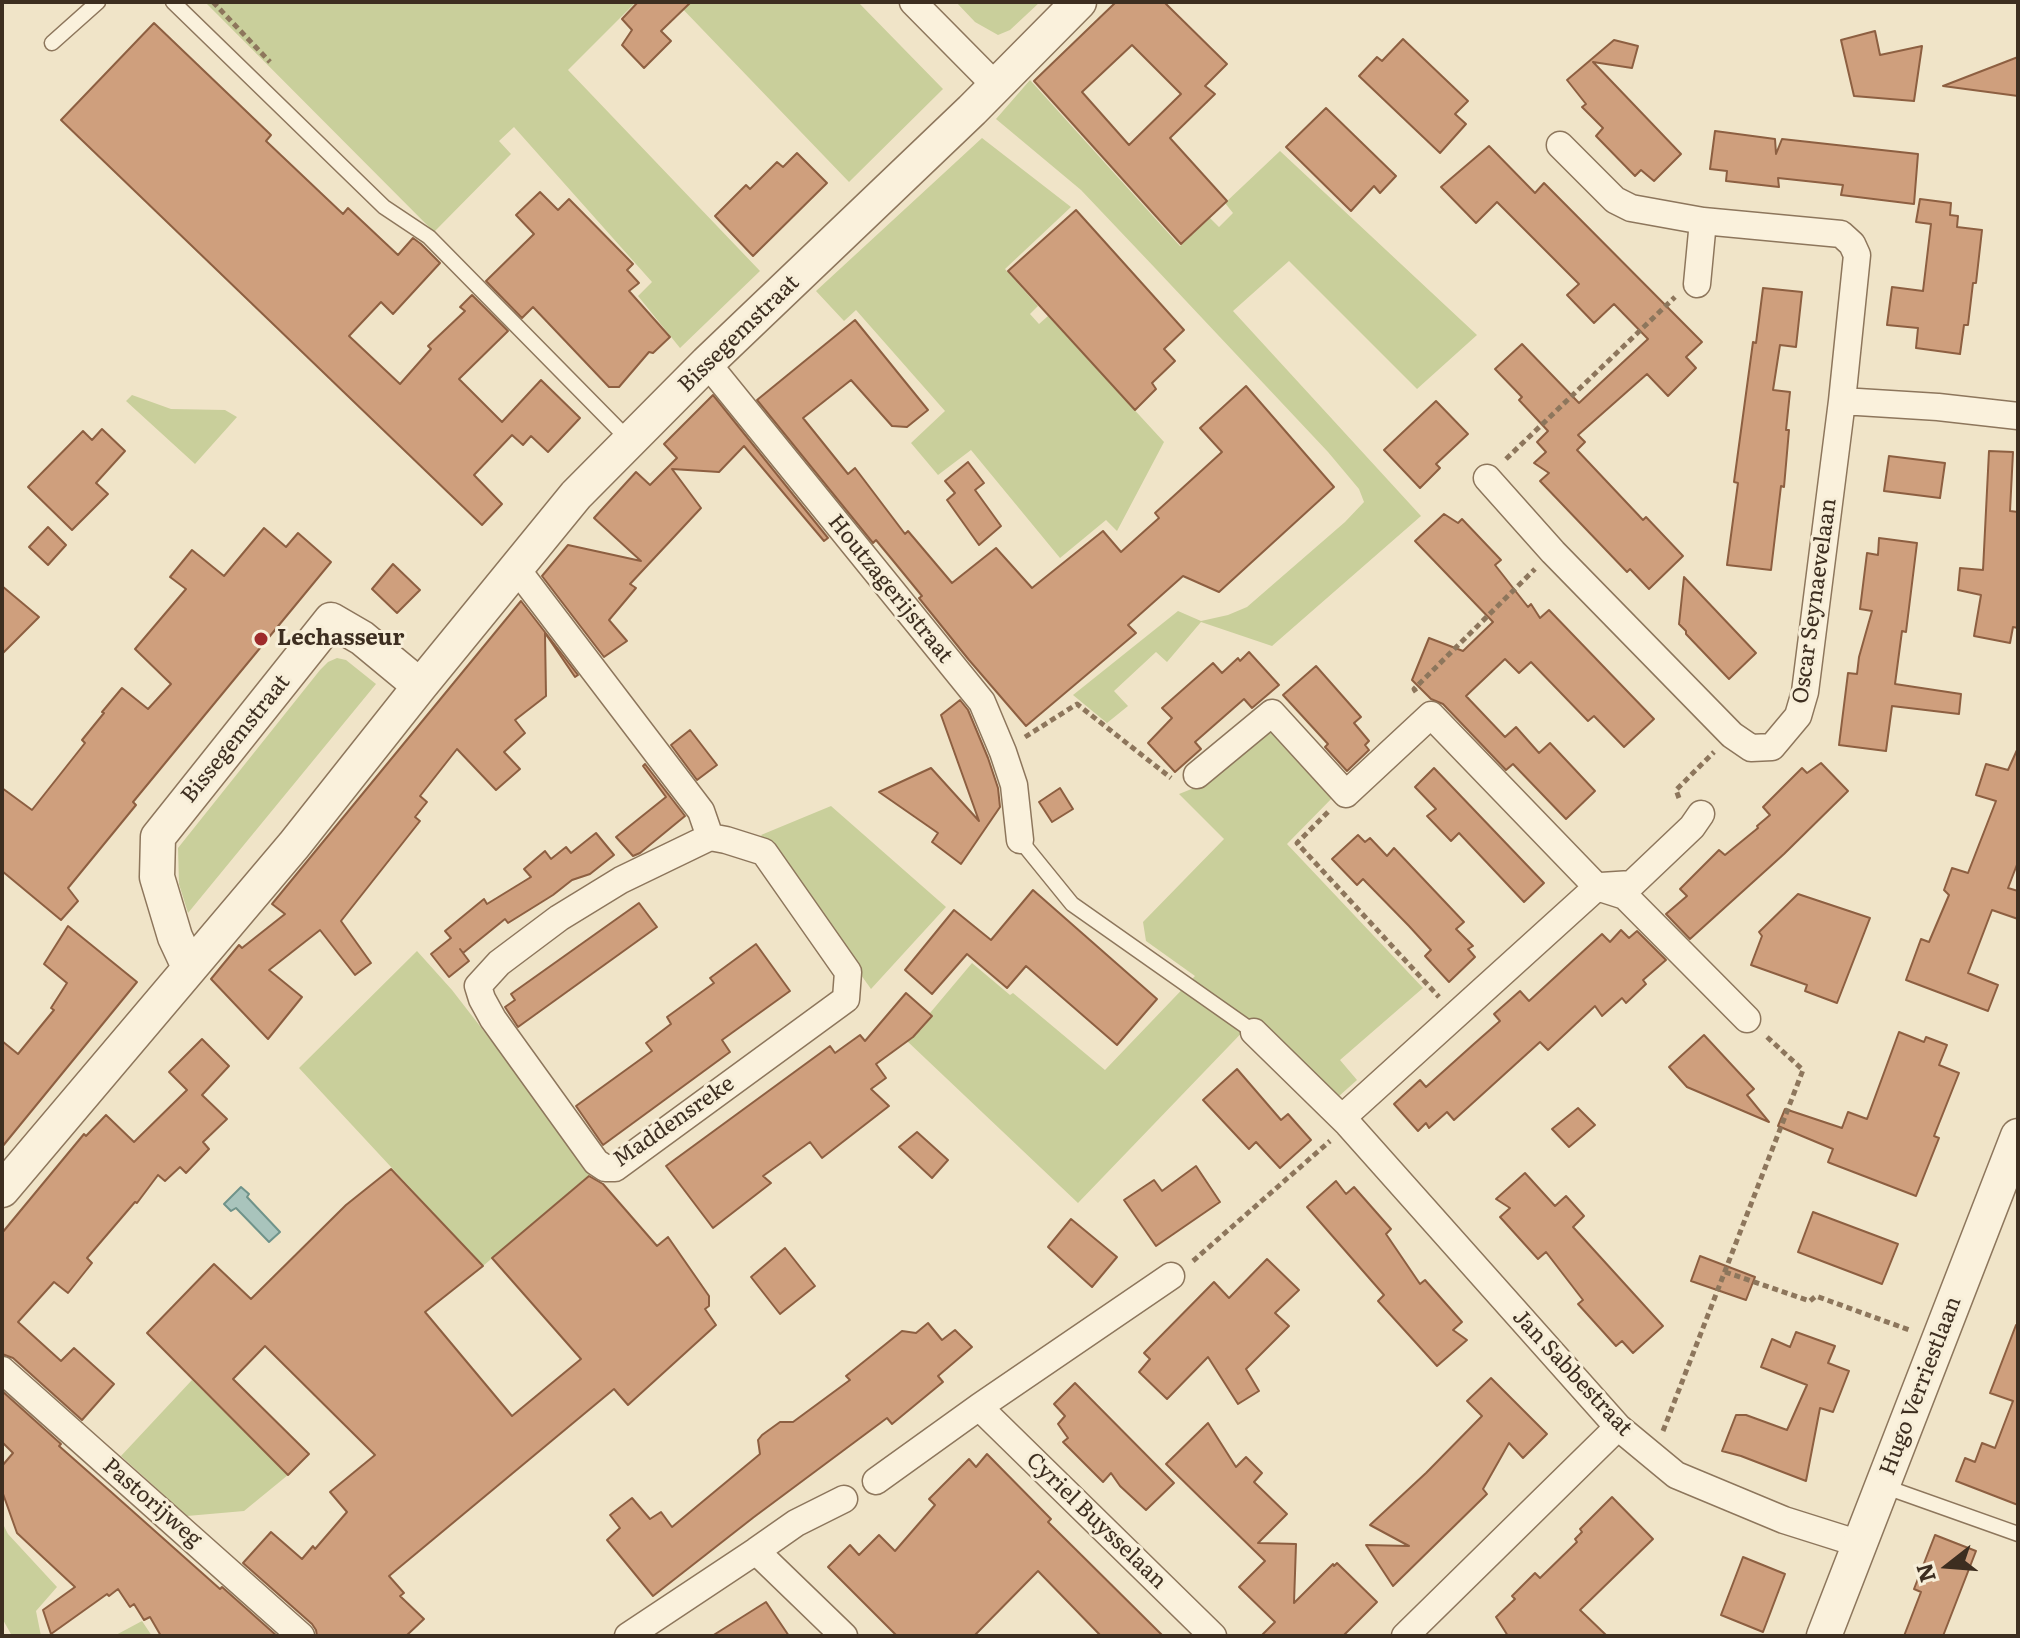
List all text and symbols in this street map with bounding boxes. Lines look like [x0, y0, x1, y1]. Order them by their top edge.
street label: Bissegemstraat [673, 270, 805, 398]
street label: Oscar Seynaevelaan [1787, 496, 1843, 706]
street label: Houtzagerijstraat [822, 509, 958, 669]
place label: Lechasseur [277, 626, 404, 652]
marker: Lechasseur [252, 630, 270, 648]
street label: Bissegemstraat [176, 669, 296, 809]
street label: Maddensreke [609, 1071, 739, 1173]
street label: Hugo Verriestlaan [1875, 1293, 1967, 1479]
street label: Jan Sabbestraat [1507, 1304, 1637, 1442]
street label: Cyriel Buysselaan [1020, 1447, 1172, 1595]
street label: Pastorijweg [97, 1453, 207, 1553]
north arrow [1908, 1526, 1988, 1606]
text: N [1906, 1560, 1943, 1587]

